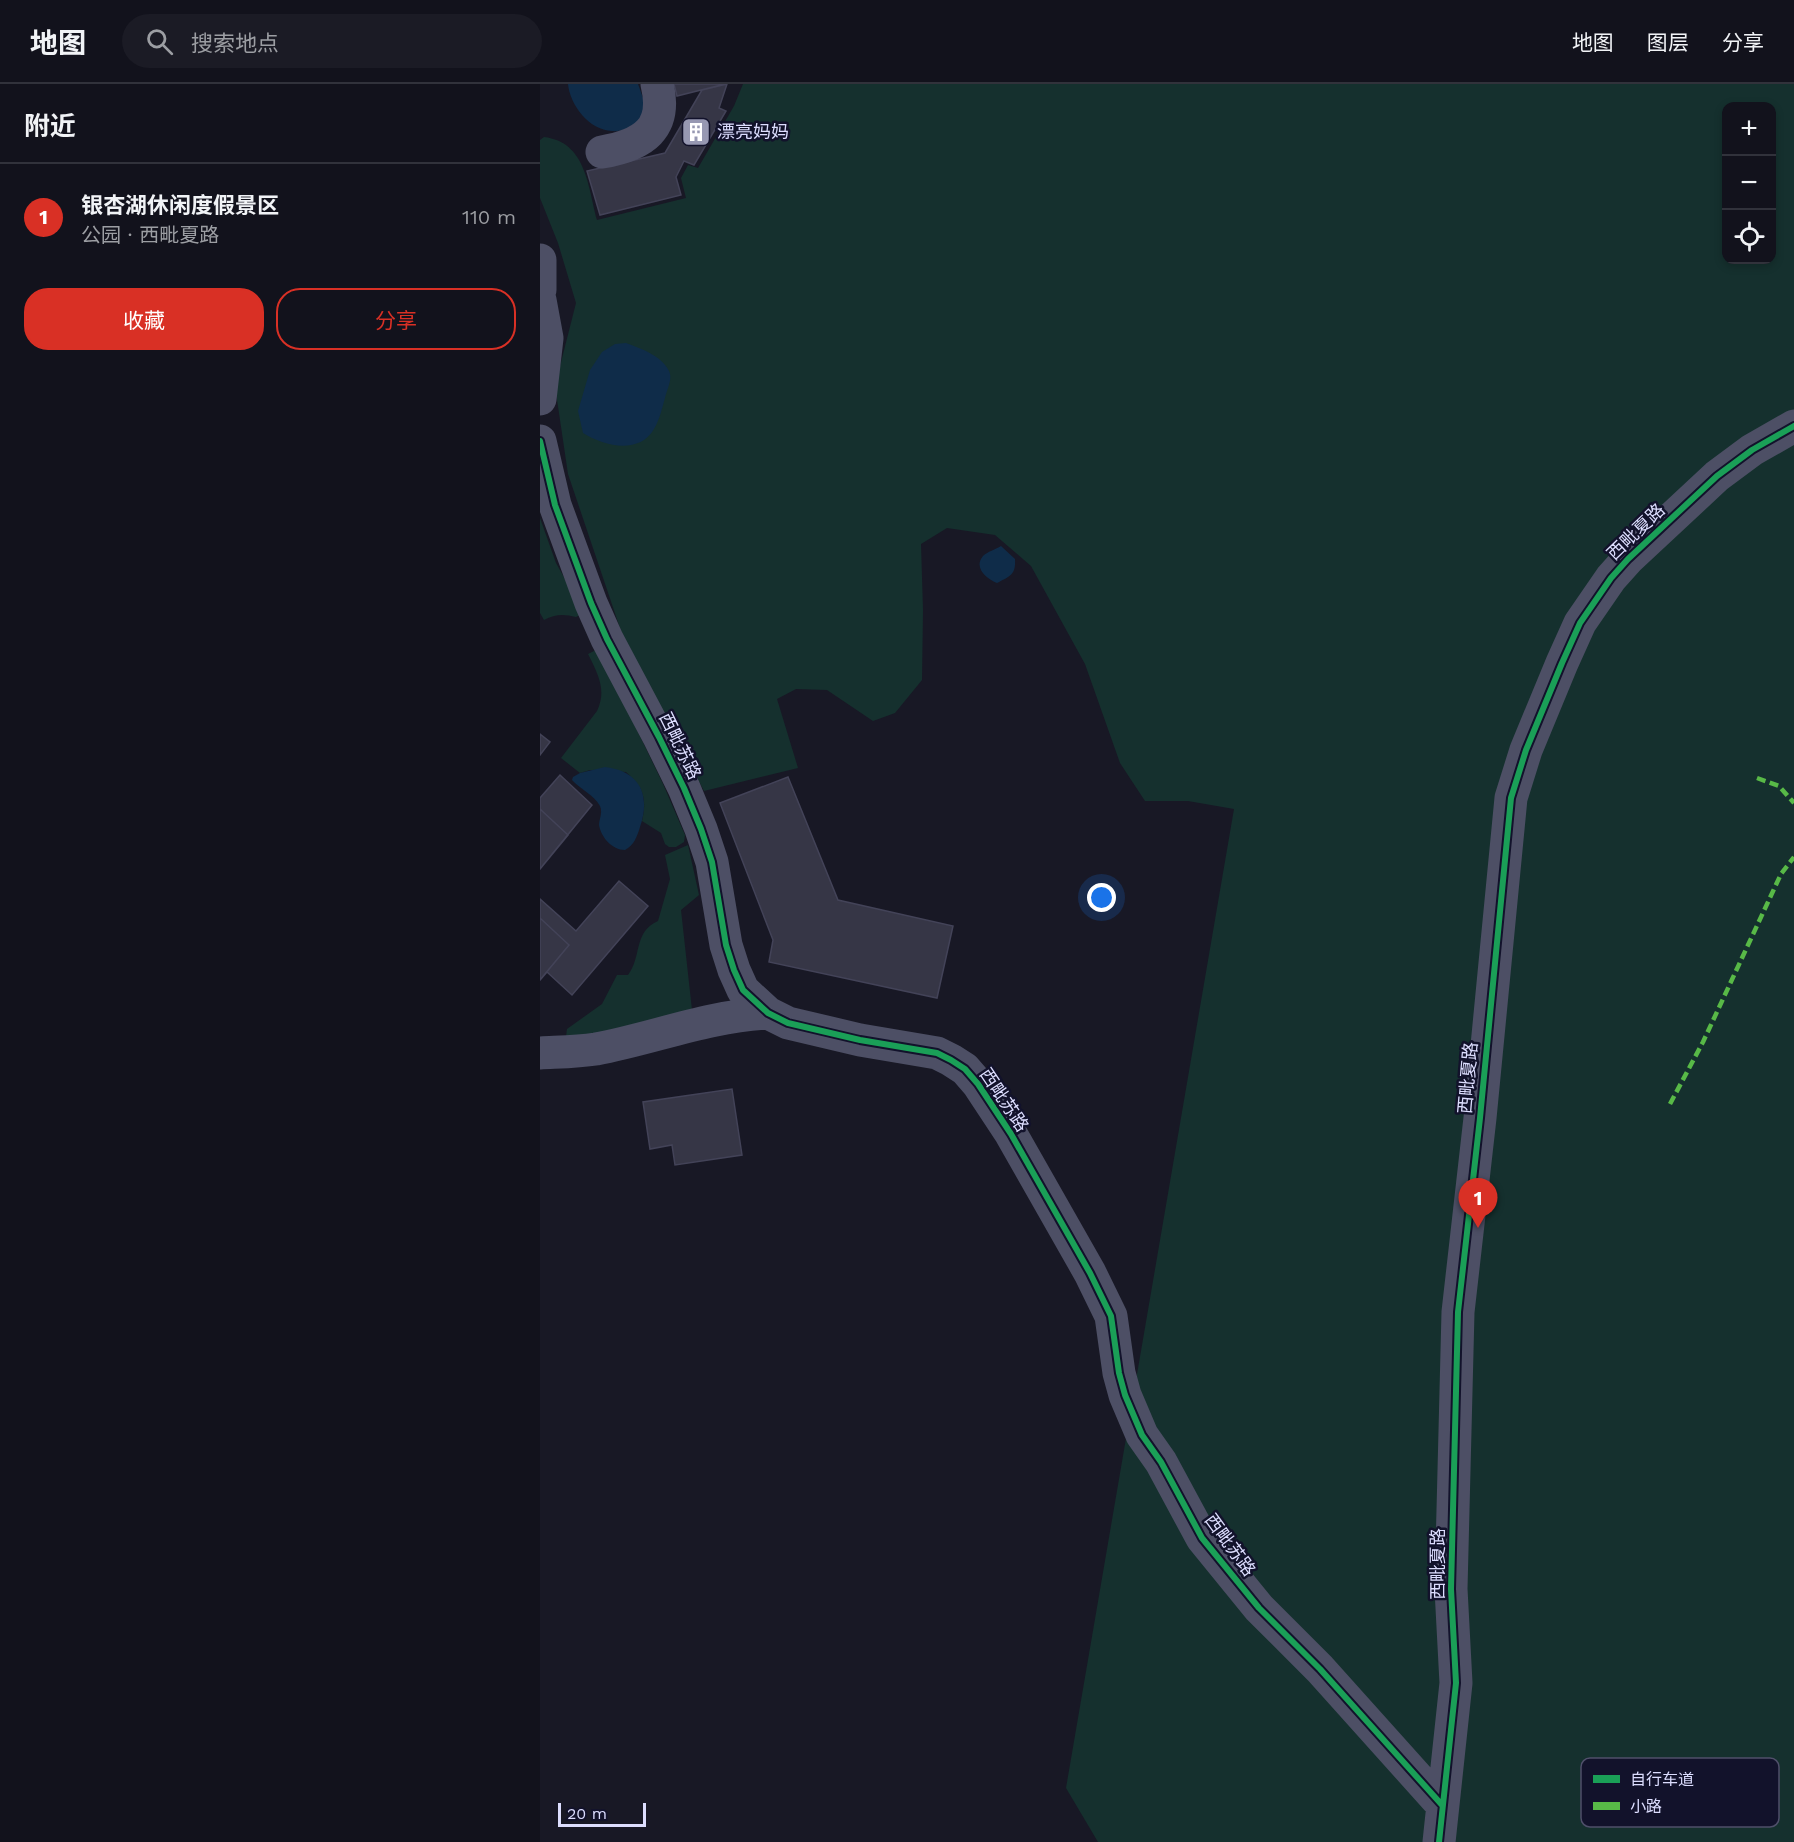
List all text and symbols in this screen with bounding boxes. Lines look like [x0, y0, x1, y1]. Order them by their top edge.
search box [122, 14, 542, 68]
icon: search [143, 25, 176, 58]
text: 地图 [30, 27, 86, 60]
text: 地图 [1572, 30, 1614, 55]
text: 图层 [1647, 30, 1689, 55]
text: 分享 [1722, 30, 1764, 55]
text: 搜索地点 [191, 31, 279, 56]
map controls [1722, 102, 1776, 264]
button: + [1722, 102, 1776, 156]
text: 附近 [24, 111, 76, 141]
building icon: 漂亮妈妈 [680, 116, 712, 148]
place label: 漂亮妈妈 [717, 121, 789, 142]
button: − [1722, 156, 1776, 210]
text: 银杏湖休闲度假景区 [81, 193, 279, 218]
text: 1 [39, 205, 48, 229]
text: 110 m [462, 205, 516, 229]
button: locate [1722, 210, 1776, 264]
text: 公园 · 西毗夏路 [81, 223, 219, 247]
button: 收藏 [24, 288, 264, 350]
button: 分享 [276, 288, 516, 350]
street label: 西毗夏路 [1602, 499, 1669, 564]
street label: 西毗苏路 [655, 709, 706, 783]
your location [1087, 883, 1116, 912]
street label: 西毗夏路 [1454, 1041, 1481, 1115]
street label: 西毗苏路 [976, 1064, 1033, 1135]
pin: 1 [1458, 1178, 1498, 1228]
street label: 西毗苏路 [1201, 1509, 1260, 1580]
street label: 西毗夏路 [1427, 1528, 1448, 1600]
legend [1581, 1758, 1779, 1827]
text: 自行车道 [1630, 1770, 1694, 1789]
text: 小路 [1630, 1797, 1662, 1816]
scale bar [558, 1800, 646, 1828]
text: 20 m [567, 1804, 607, 1823]

